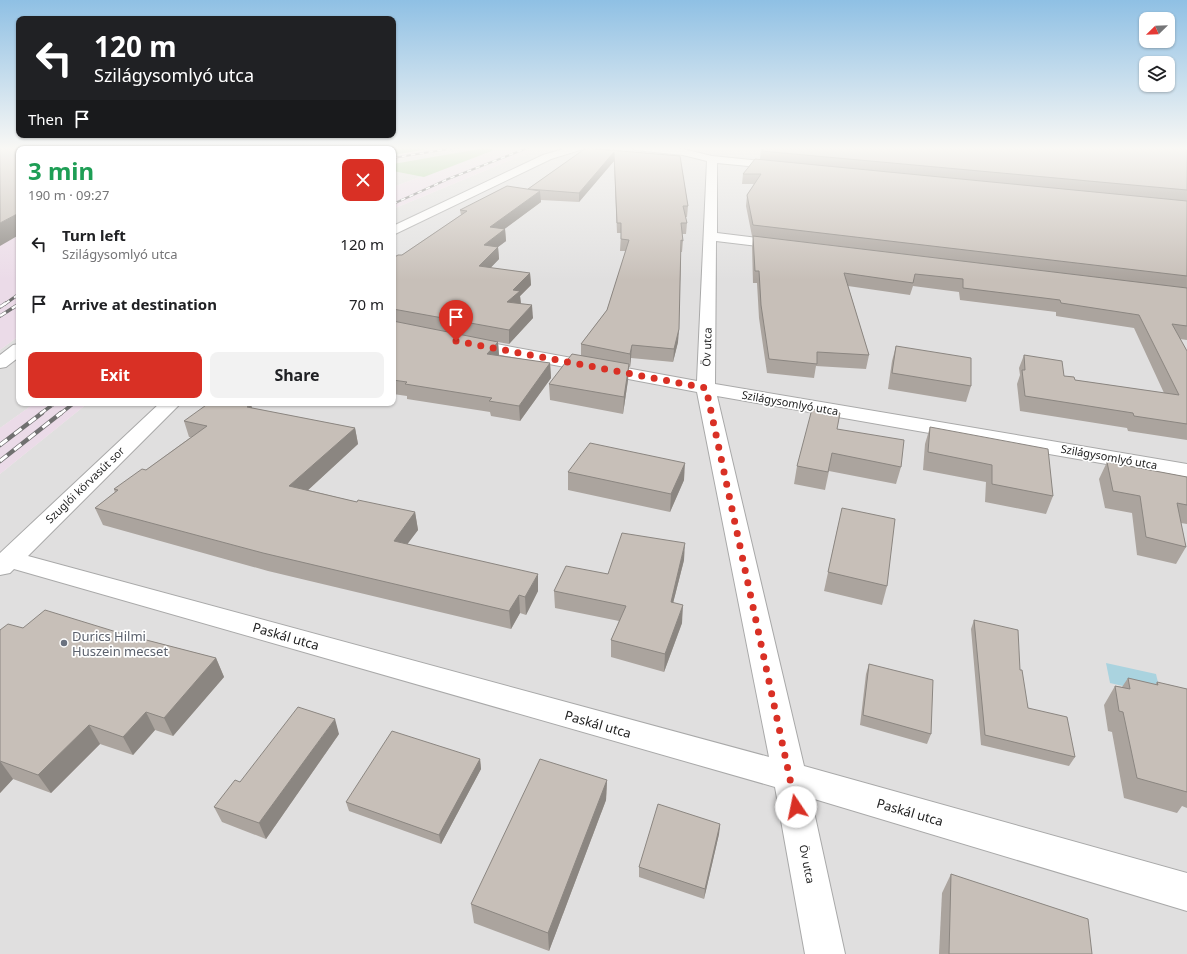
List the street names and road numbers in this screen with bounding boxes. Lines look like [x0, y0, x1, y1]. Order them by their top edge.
street label: Öv utca [698, 327, 715, 367]
street label: Szilágysomlyó utca [741, 387, 840, 418]
street label: Szilágysomlyó utca [1060, 441, 1159, 472]
street label: Szuglói körvasút sor [42, 443, 128, 526]
street label: Paskál utca [251, 618, 321, 654]
street label: Paskál utca [563, 706, 633, 742]
street label: Paskál utca [875, 794, 945, 830]
street label: Öv utca [796, 843, 819, 885]

